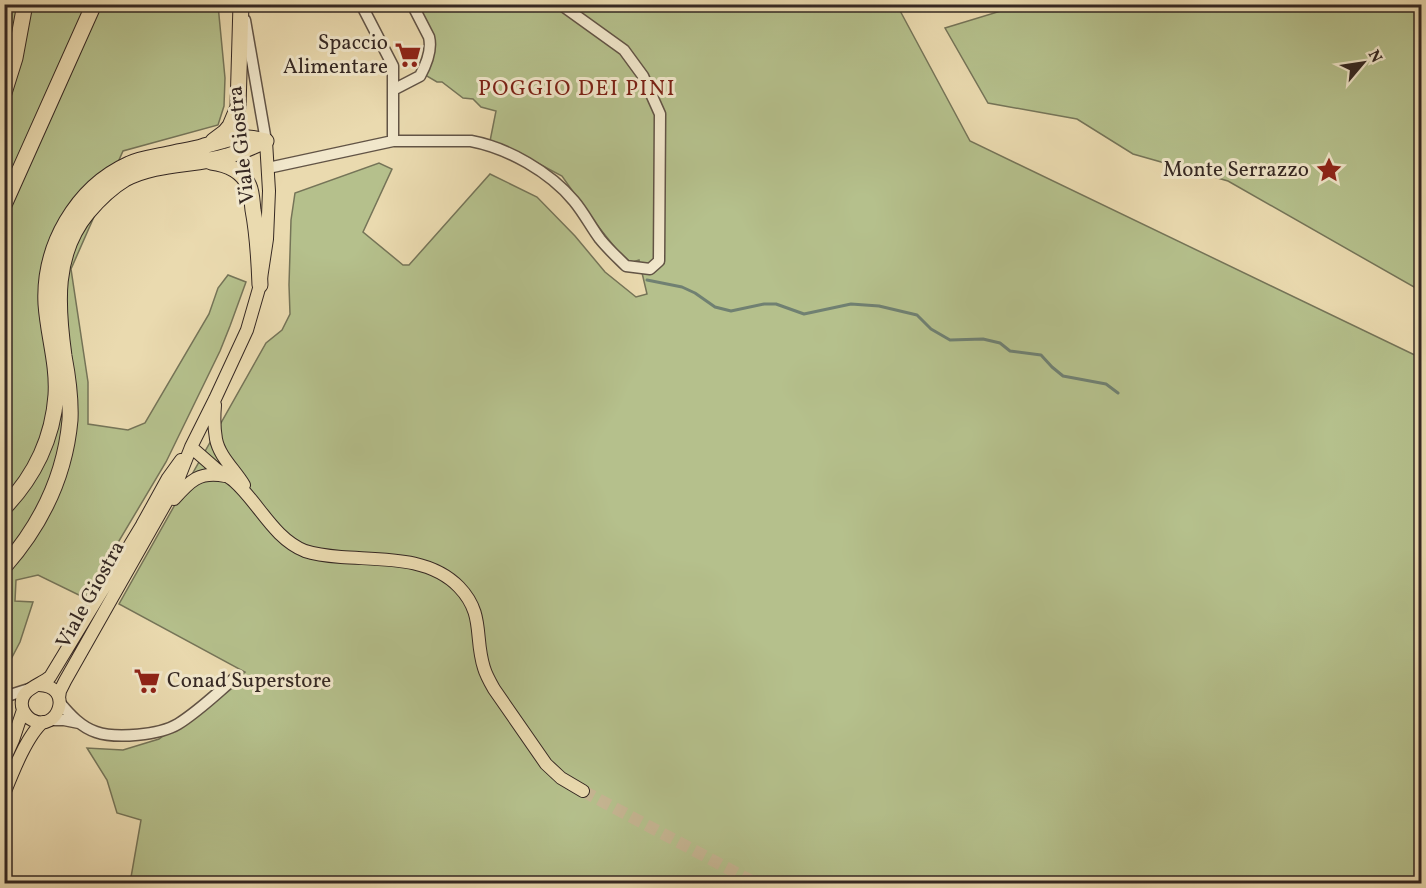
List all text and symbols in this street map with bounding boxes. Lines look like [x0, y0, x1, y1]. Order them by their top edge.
place label: Spaccio Alimentare [283, 29, 388, 82]
north arrow [1333, 33, 1393, 93]
supermarket icon: Spaccio Alimentare [393, 40, 423, 70]
text: N [1362, 46, 1387, 67]
district label: POGGIO DEI PINI [478, 74, 676, 105]
street label: Viale Giostra [221, 84, 263, 206]
place icon: Monte Serrazzo [1314, 155, 1344, 185]
place label: Monte Serrazzo [1163, 156, 1309, 185]
street label: Viale Giostra [49, 536, 133, 654]
supermarket icon: Conad Superstore [132, 666, 162, 696]
place label: Conad Superstore [167, 667, 331, 696]

